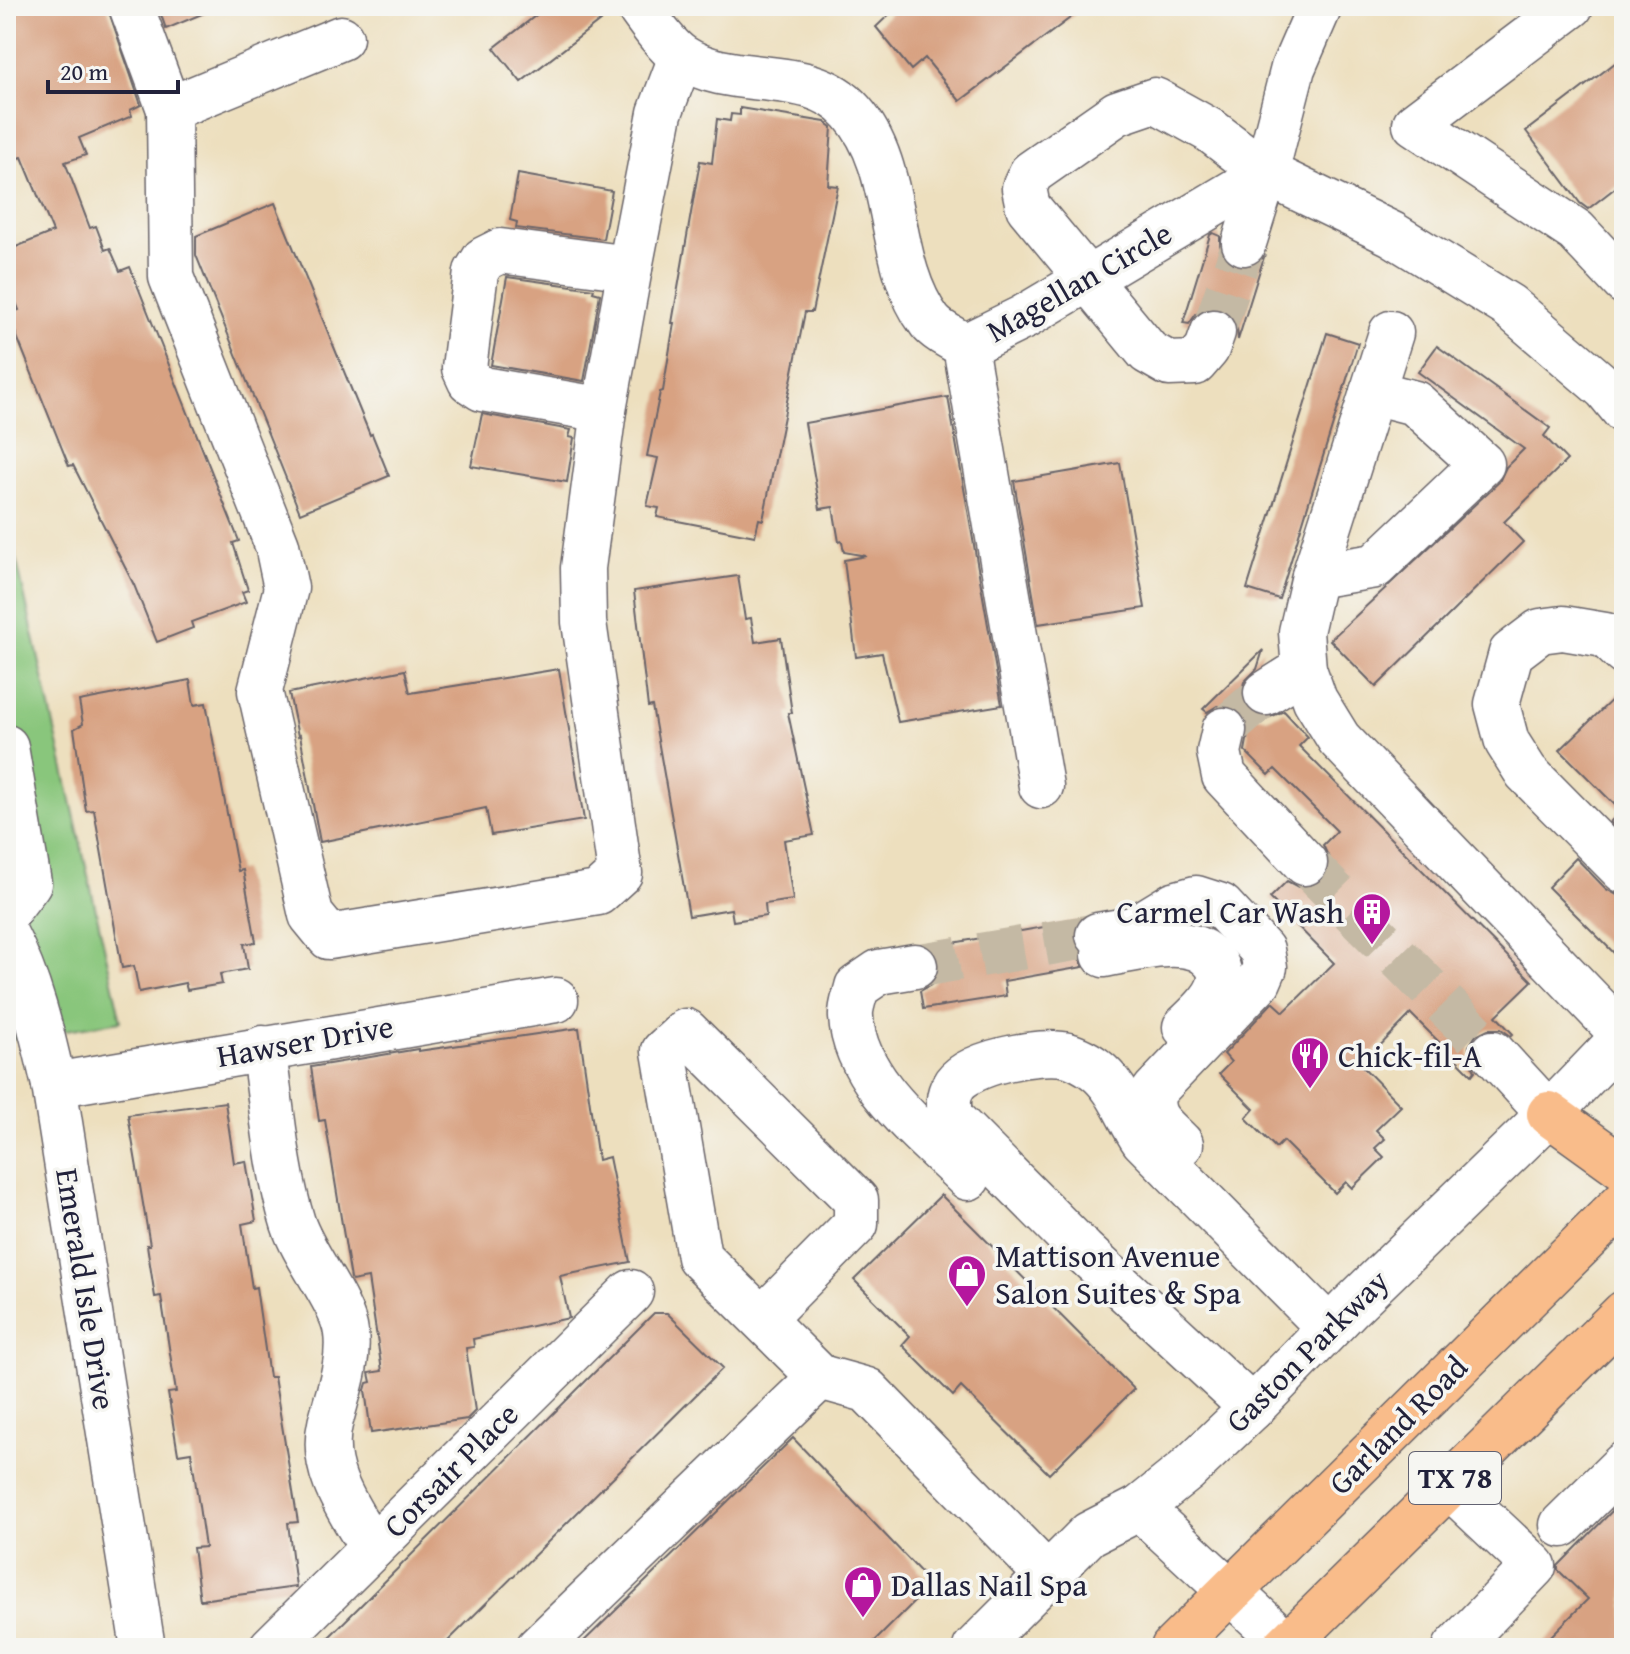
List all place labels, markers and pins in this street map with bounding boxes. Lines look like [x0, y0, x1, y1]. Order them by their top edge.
place label: Carmel Car Wash [1117, 888, 1344, 935]
building icon: Carmel Car Wash [1351, 891, 1393, 946]
place label: Chick-fil-A [1338, 1032, 1483, 1079]
restaurant icon: Chick-fil-A [1289, 1035, 1331, 1090]
place label: Mattison Avenue Salon Suites & Spa [995, 1232, 1241, 1316]
shop icon: Mattison Avenue Salon Suites & Spa [946, 1253, 988, 1308]
place label: Dallas Nail Spa [891, 1561, 1087, 1608]
shop icon: Dallas Nail Spa [842, 1564, 884, 1619]

